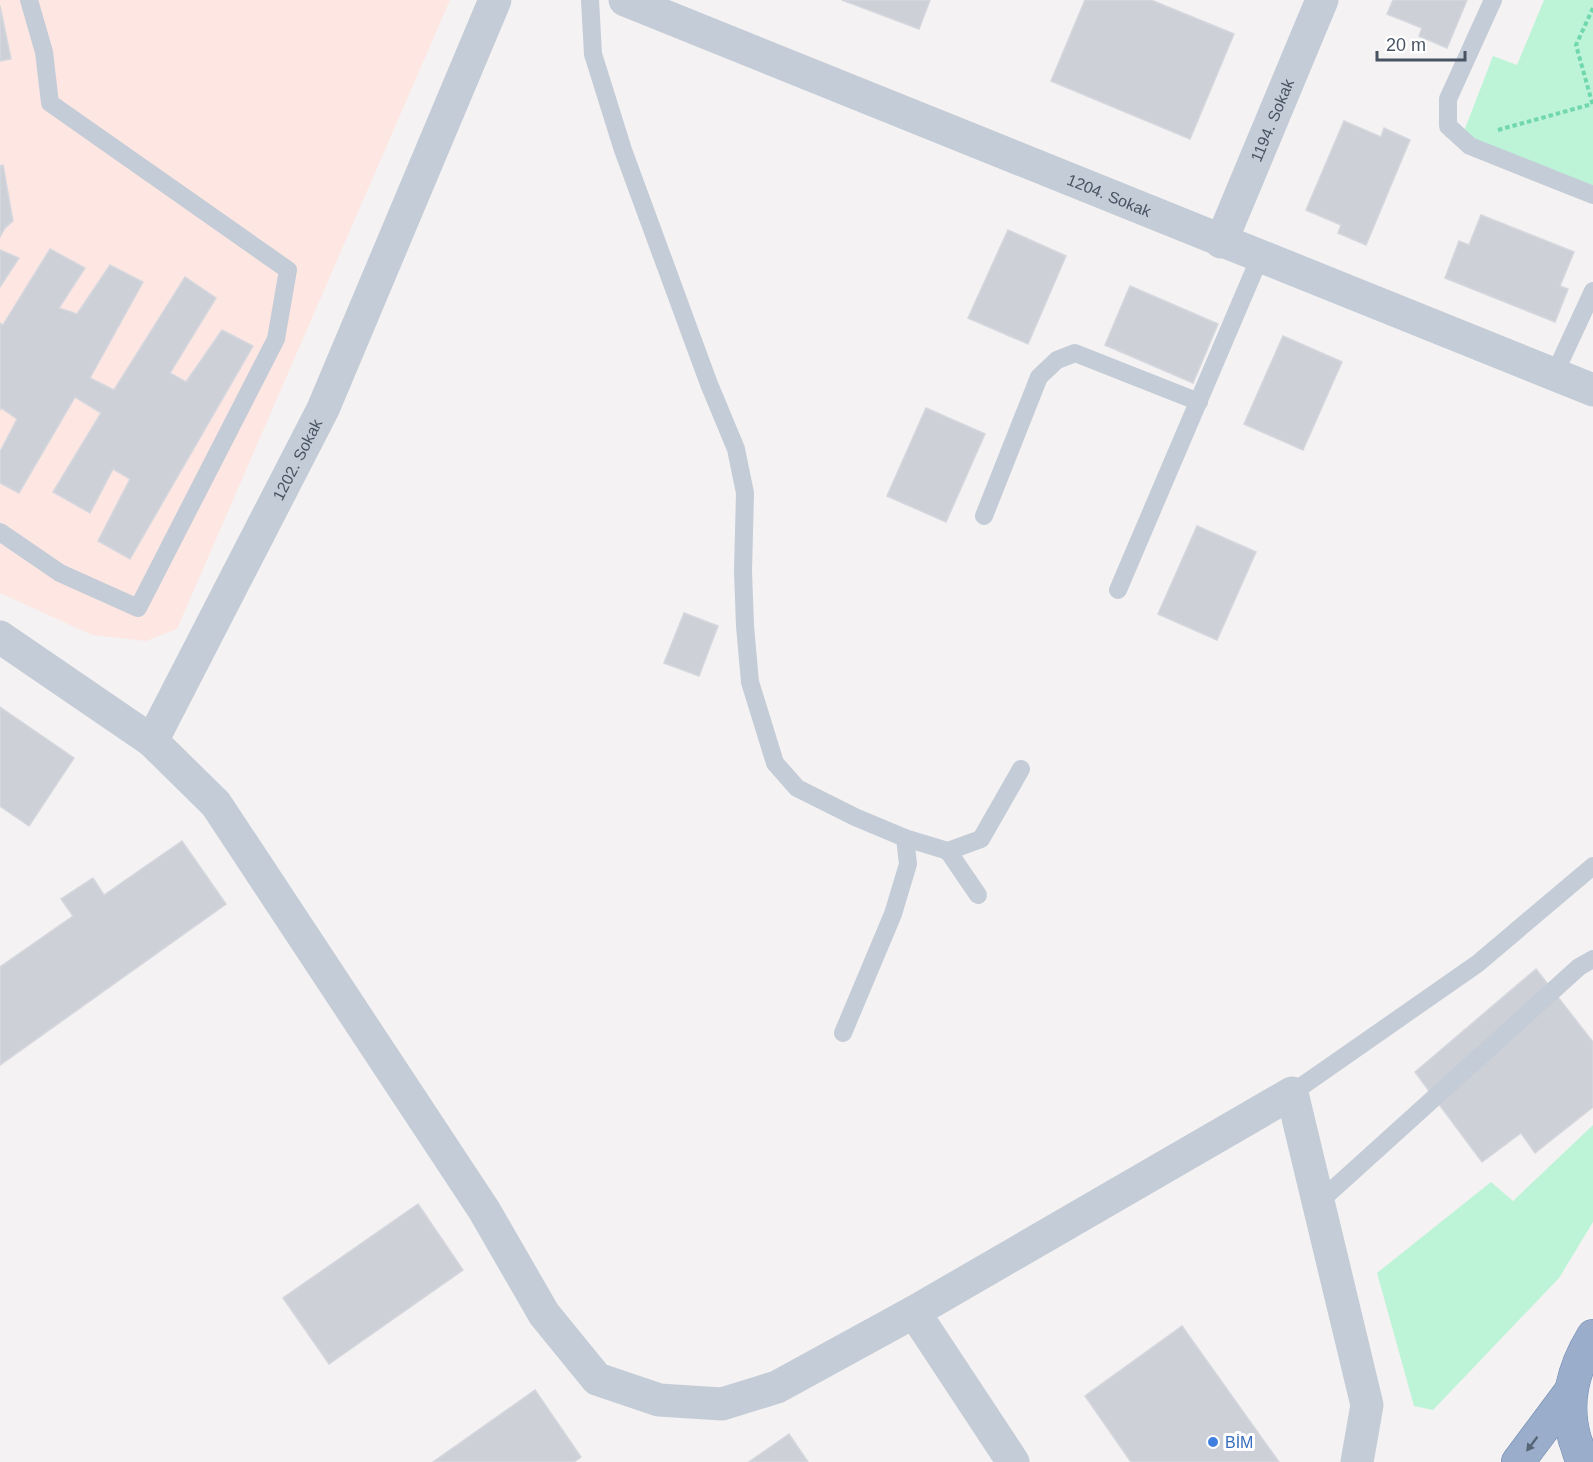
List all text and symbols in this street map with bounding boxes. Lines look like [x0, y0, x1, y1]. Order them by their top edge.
scale bar [1377, 24, 1466, 62]
text: 20 m [1386, 35, 1426, 55]
street label: 1194. Sokak [1247, 75, 1297, 164]
street label: 1204. Sokak [1065, 171, 1155, 220]
street label: 1202. Sokak [269, 415, 325, 503]
place label: BİM [1225, 1433, 1253, 1451]
marker: BİM [1206, 1435, 1220, 1449]
one-way arrow [1527, 1436, 1539, 1451]

